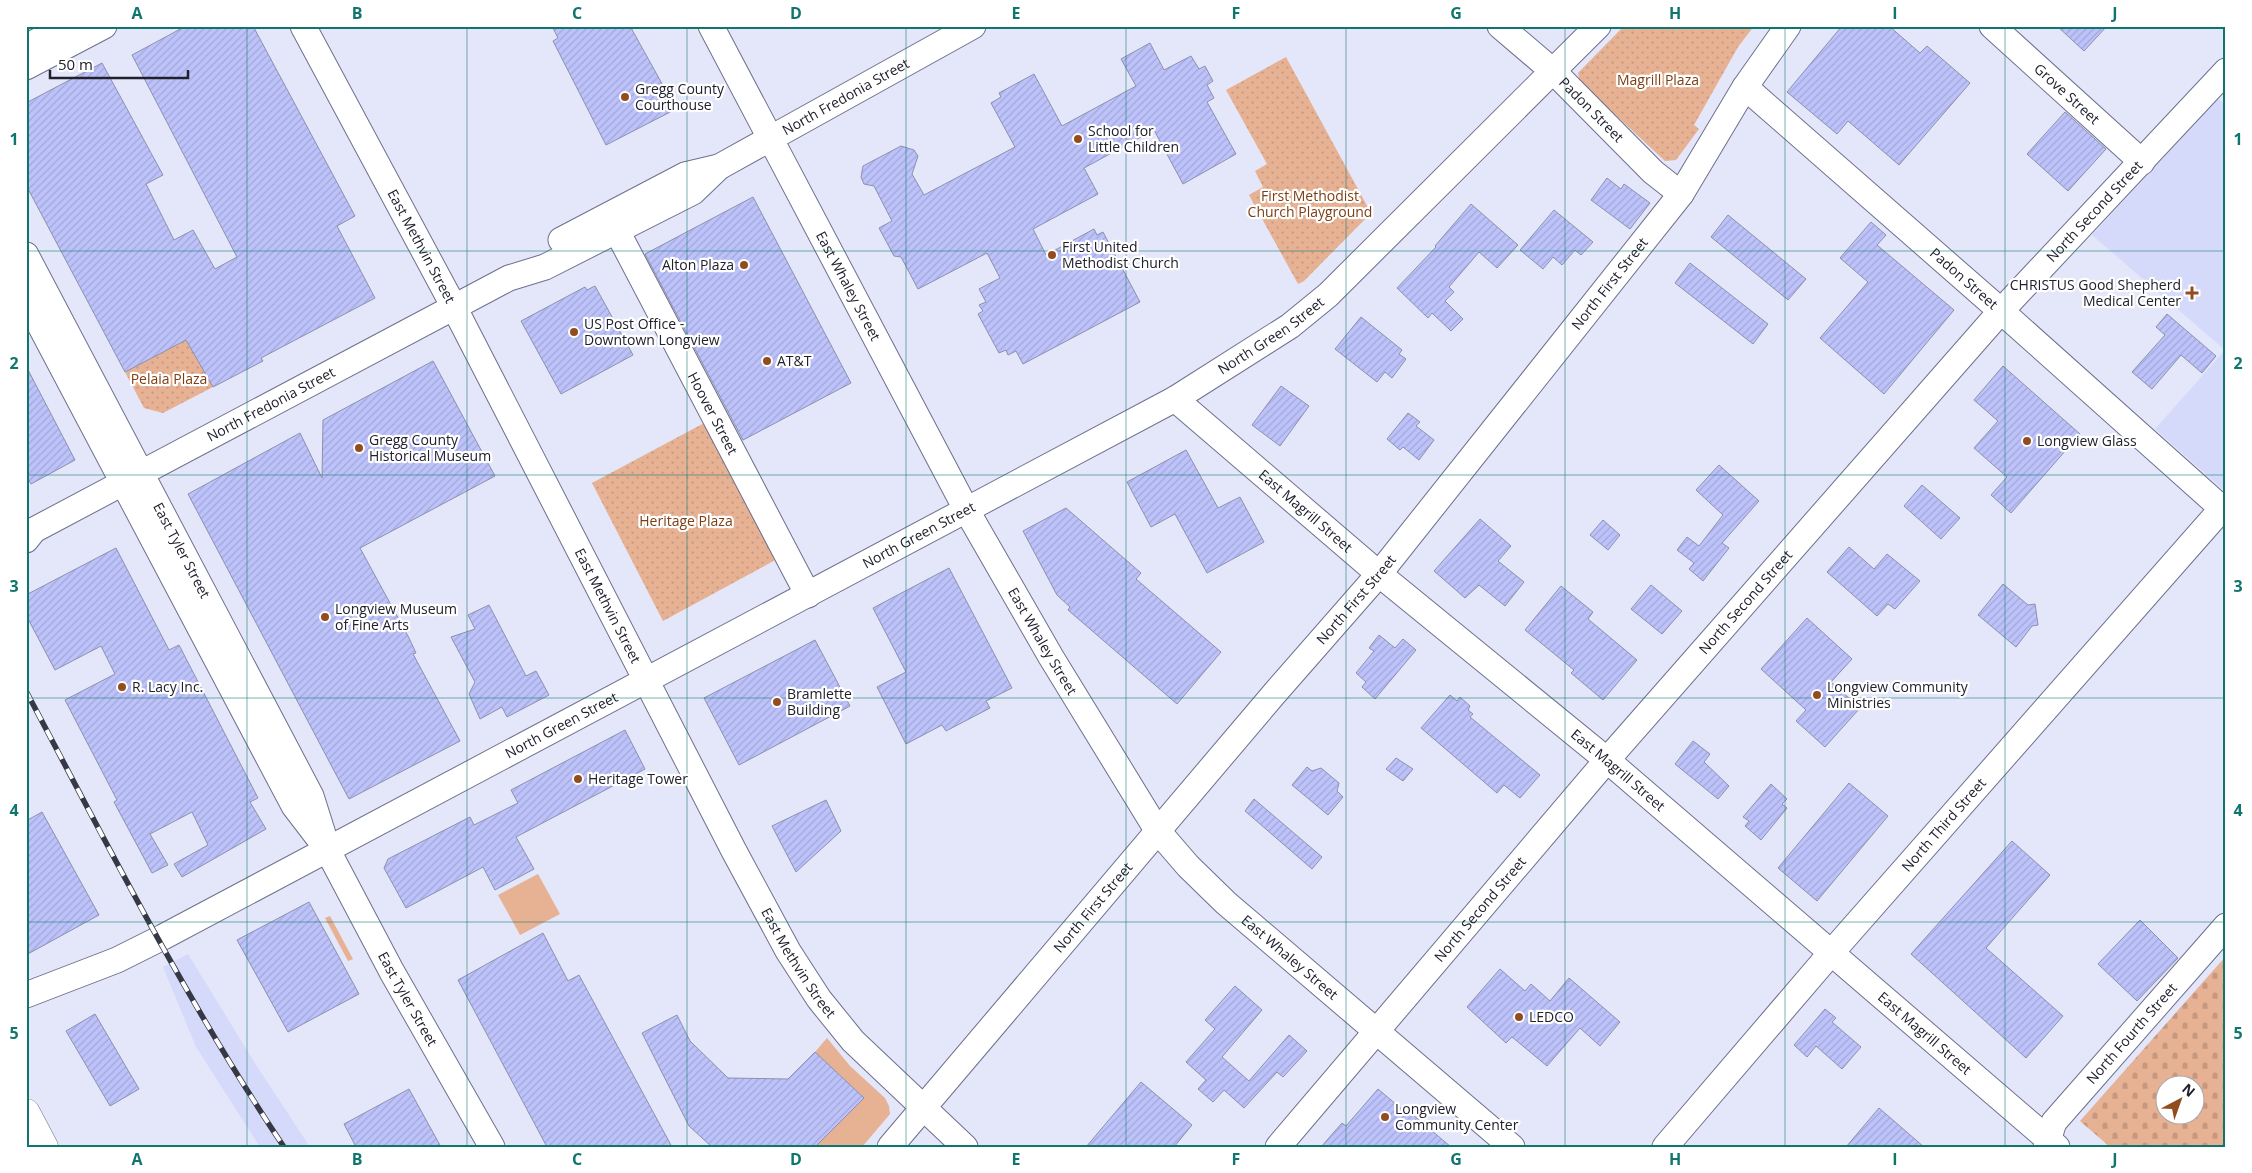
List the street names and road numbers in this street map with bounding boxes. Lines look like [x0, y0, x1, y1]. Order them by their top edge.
street label: North Fredonia Street [778, 53, 912, 139]
street label: Grove Street [2030, 59, 2104, 128]
street label: Padon Street [1555, 73, 1628, 146]
street label: North Second Street [2042, 156, 2146, 266]
street label: East Methvin Street [383, 186, 460, 306]
street label: East Whaley Street [812, 228, 885, 344]
street label: North First Street [1567, 233, 1652, 334]
street label: Padon Street [1926, 243, 2002, 313]
street label: North Green Street [1214, 292, 1328, 378]
street label: North Fredonia Street [203, 362, 338, 446]
street label: Hoover Street [684, 369, 743, 458]
street label: East Magrill Street [1255, 465, 1357, 556]
street label: North Green Street [859, 497, 978, 572]
street label: East Tyler Street [149, 499, 215, 601]
street label: East Methvin Street [571, 545, 646, 666]
street label: North Second Street [1694, 546, 1796, 658]
street label: North First Street [1312, 550, 1400, 648]
street label: East Whaley Street [1004, 584, 1082, 698]
street label: North Green Street [501, 687, 621, 763]
street label: East Magrill Street [1567, 724, 1670, 815]
street label: North Third Street [1897, 774, 1990, 875]
street label: North Second Street [1430, 852, 1530, 966]
street label: North First Street [1049, 858, 1136, 956]
street label: East Methvin Street [757, 904, 841, 1022]
street label: East Whaley Street [1238, 910, 1342, 1004]
street label: East Tyler Street [374, 948, 442, 1049]
street label: North Fourth Street [2082, 979, 2181, 1088]
street label: East Magrill Street [1874, 987, 1976, 1078]

